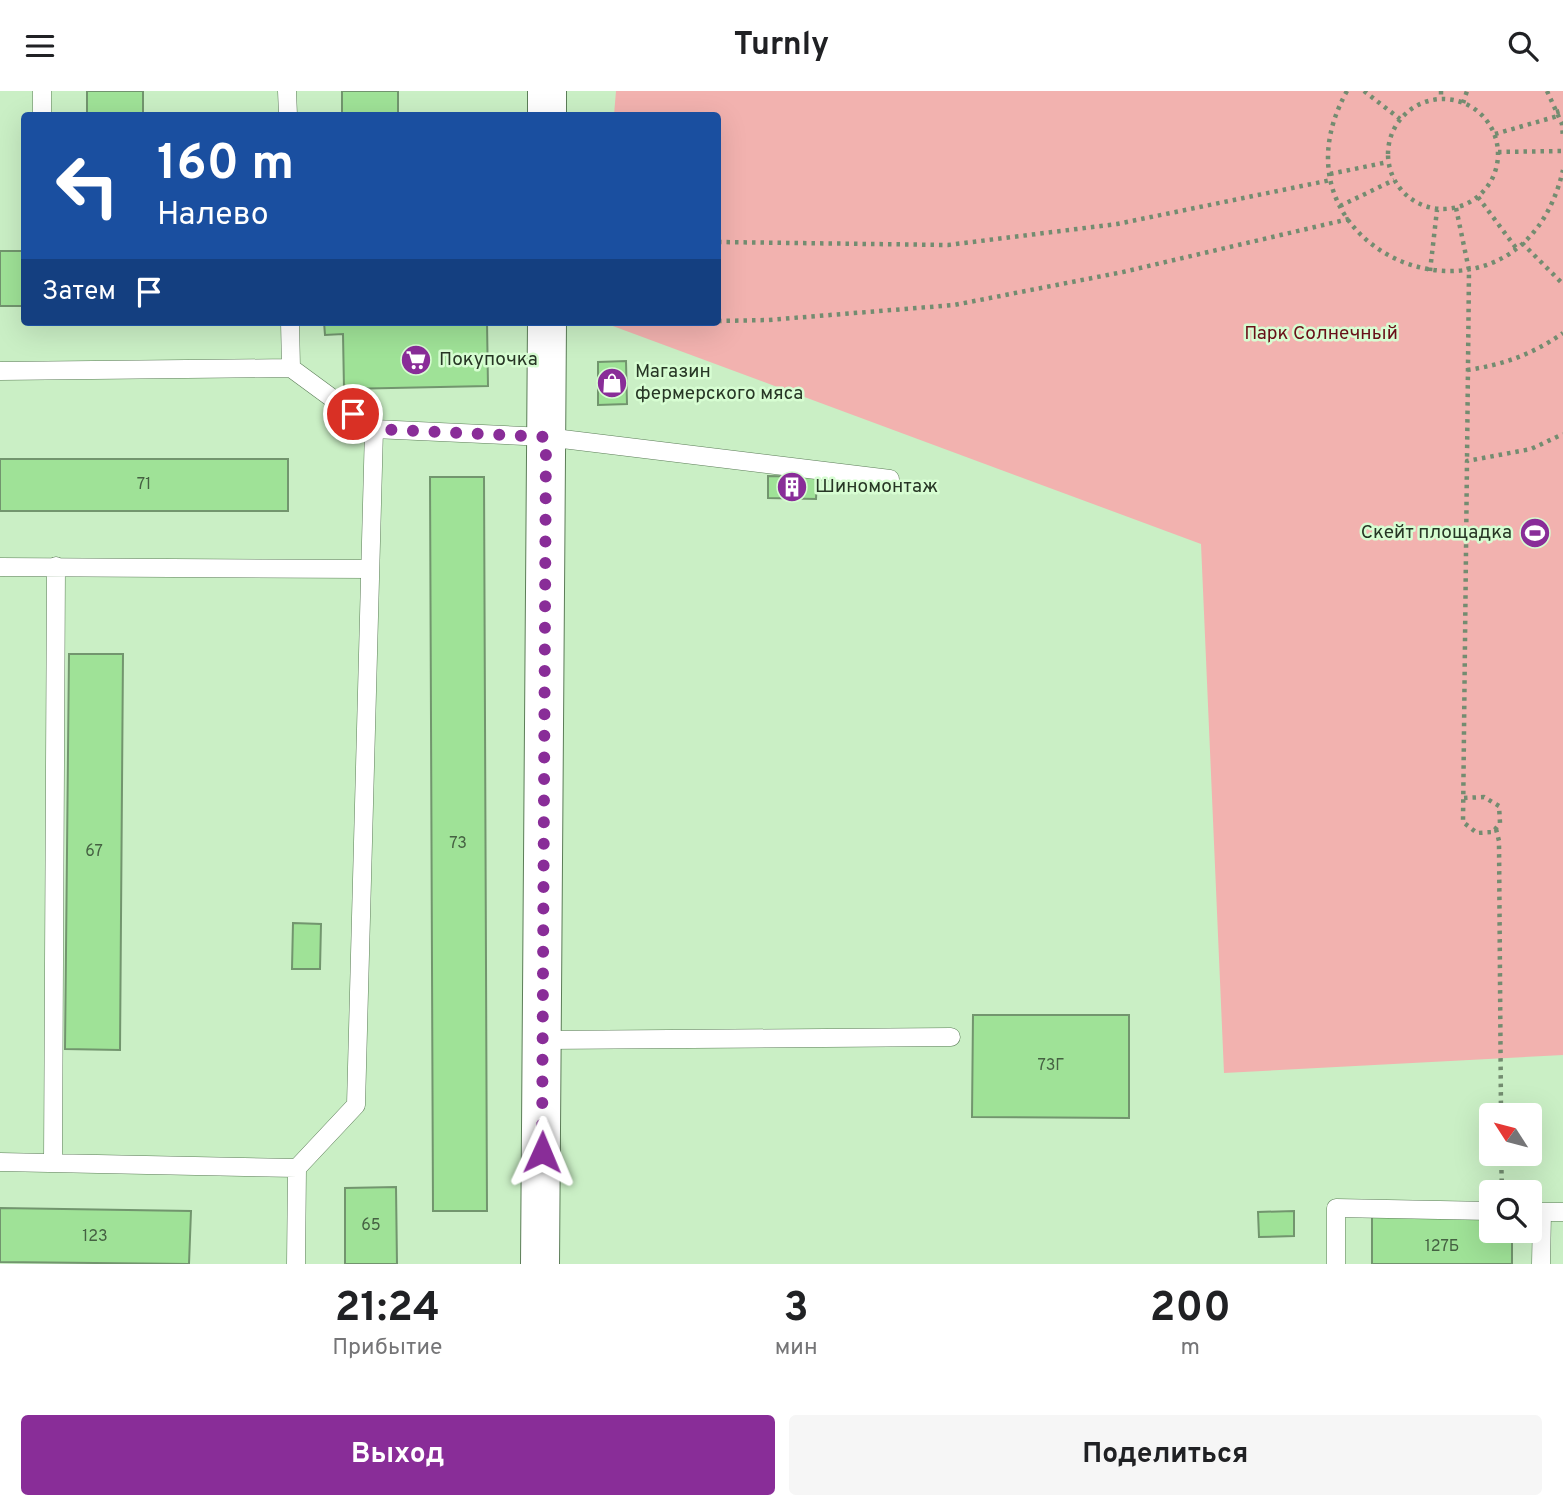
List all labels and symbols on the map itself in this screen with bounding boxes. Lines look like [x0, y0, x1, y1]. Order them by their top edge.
park label: Парк Солнечный [1244, 322, 1398, 346]
supermarket icon: Покупочка [399, 343, 433, 377]
place label: Покупочка [439, 348, 538, 372]
place label: Магазин фермерского мяса [635, 360, 803, 406]
shop icon: Магазин фермерского мяса [595, 366, 629, 400]
pin [323, 384, 383, 444]
building icon: Шиномонтаж [775, 470, 809, 504]
house number: 71 [137, 475, 151, 495]
place label: Шиномонтаж [815, 475, 938, 499]
sports icon: Скейт площадка [1518, 516, 1552, 550]
place label: Скейт площадка [1361, 521, 1512, 545]
house number: 73 [449, 834, 467, 854]
house number: 67 [85, 842, 103, 862]
house number: 73Г [1038, 1056, 1064, 1076]
north arrow [1479, 1103, 1542, 1165]
position arrow [505, 1115, 579, 1189]
house number: 65 [361, 1216, 381, 1236]
house number: 123 [82, 1227, 108, 1247]
house number: 127Б [1425, 1237, 1459, 1257]

